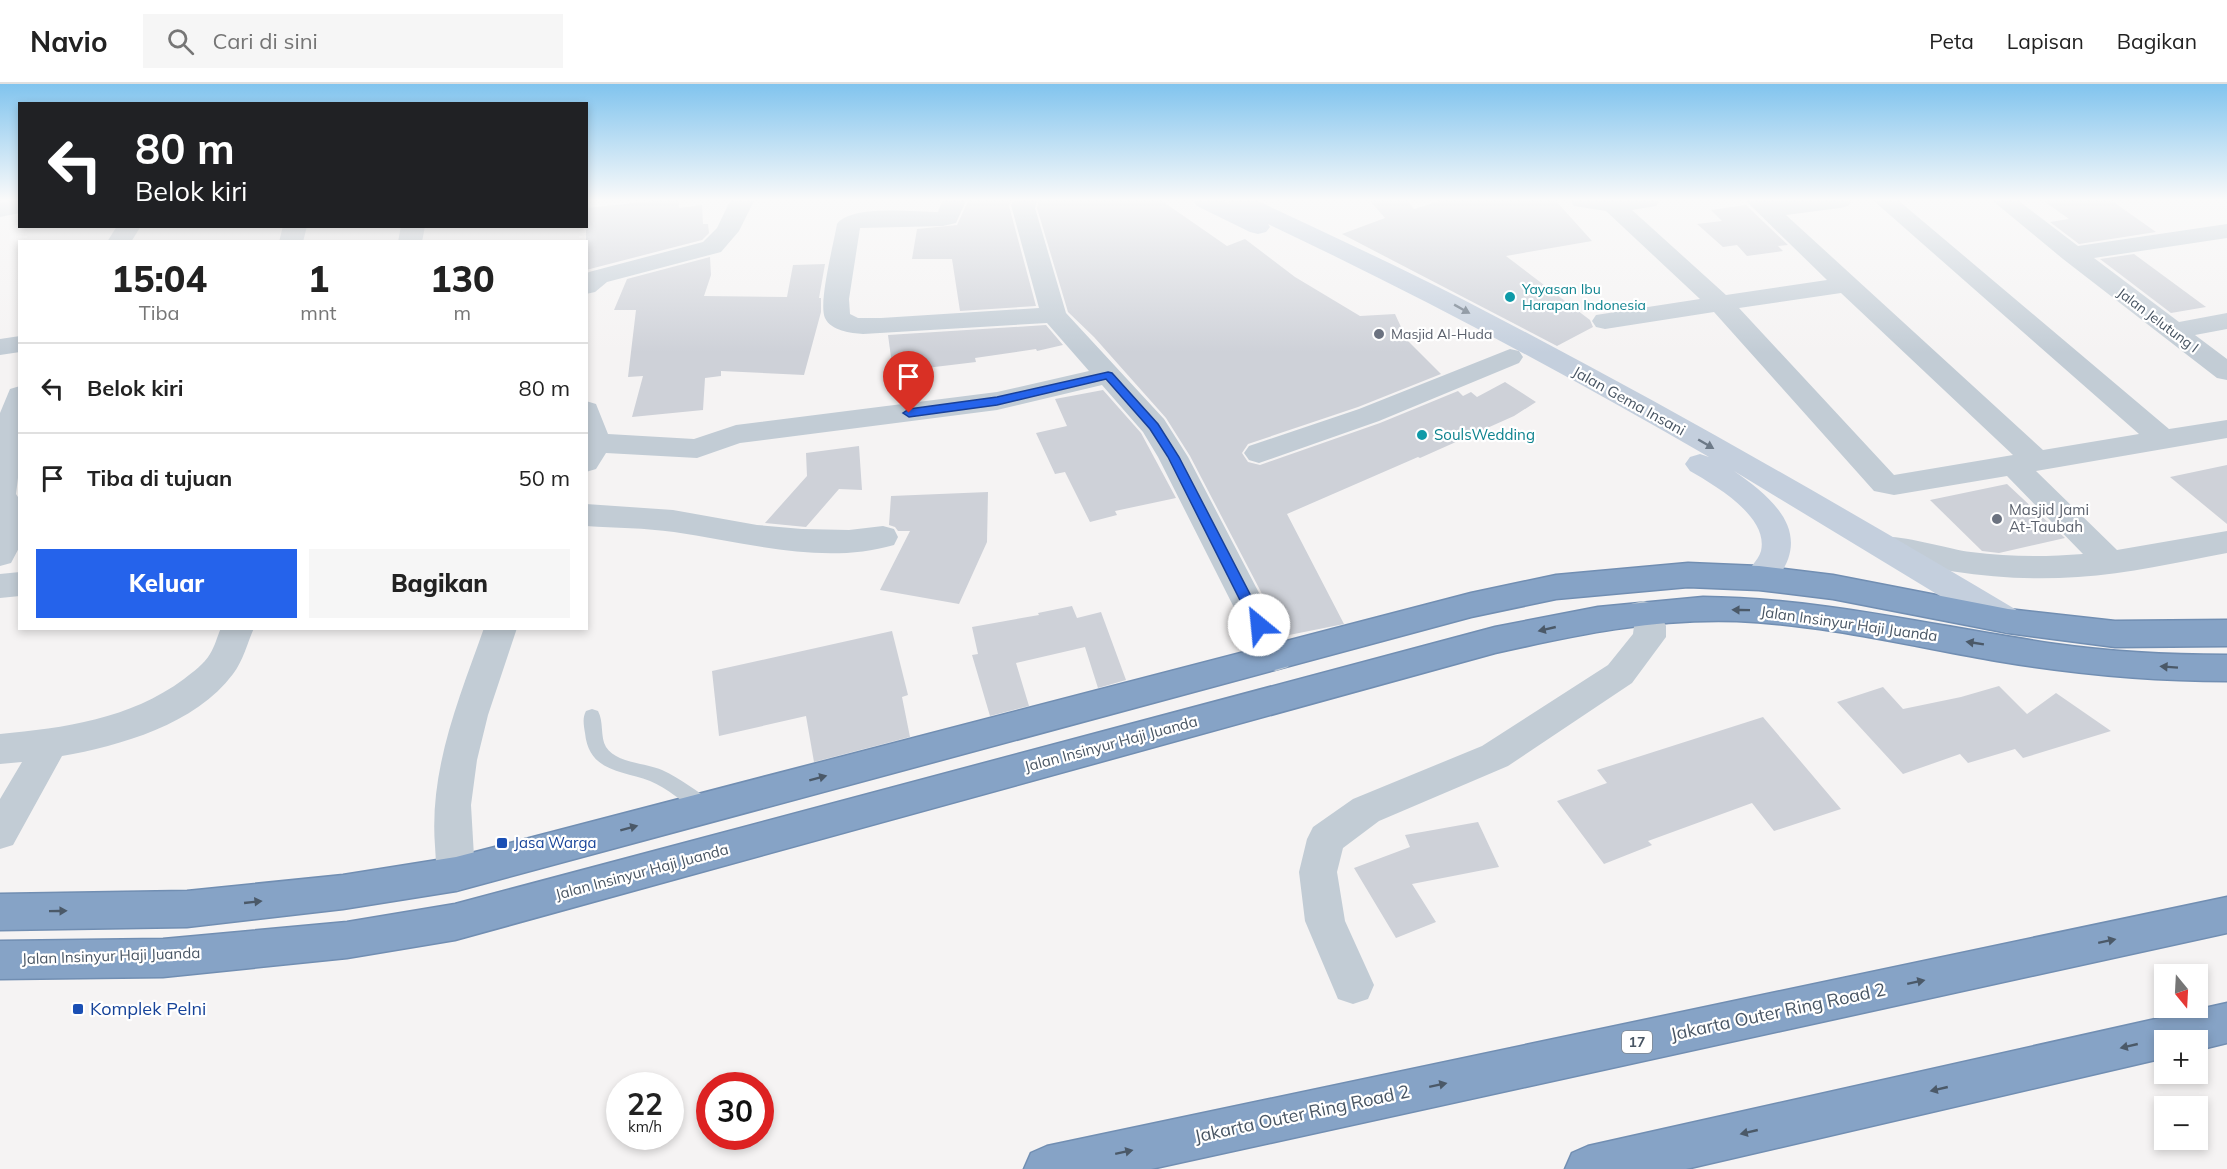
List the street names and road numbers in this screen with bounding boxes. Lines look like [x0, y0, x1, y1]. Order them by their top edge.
street label: Jalan Jelutung I [2114, 284, 2202, 356]
street label: Jalan Gema Insani [1570, 362, 1689, 439]
street label: Jalan Insinyur Haji Juanda [1759, 602, 1939, 645]
street label: Jalan Insinyur Haji Juanda [1022, 711, 1200, 776]
street label: Jalan Insinyur Haji Juanda [553, 839, 731, 904]
street label: Jalan Insinyur Haji Juanda [21, 943, 201, 968]
street label: Jakarta Outer Ring Road 2 [1668, 977, 1888, 1046]
road number: 17 [1622, 1031, 1652, 1053]
street label: Jakarta Outer Ring Road 2 [1192, 1079, 1412, 1148]

